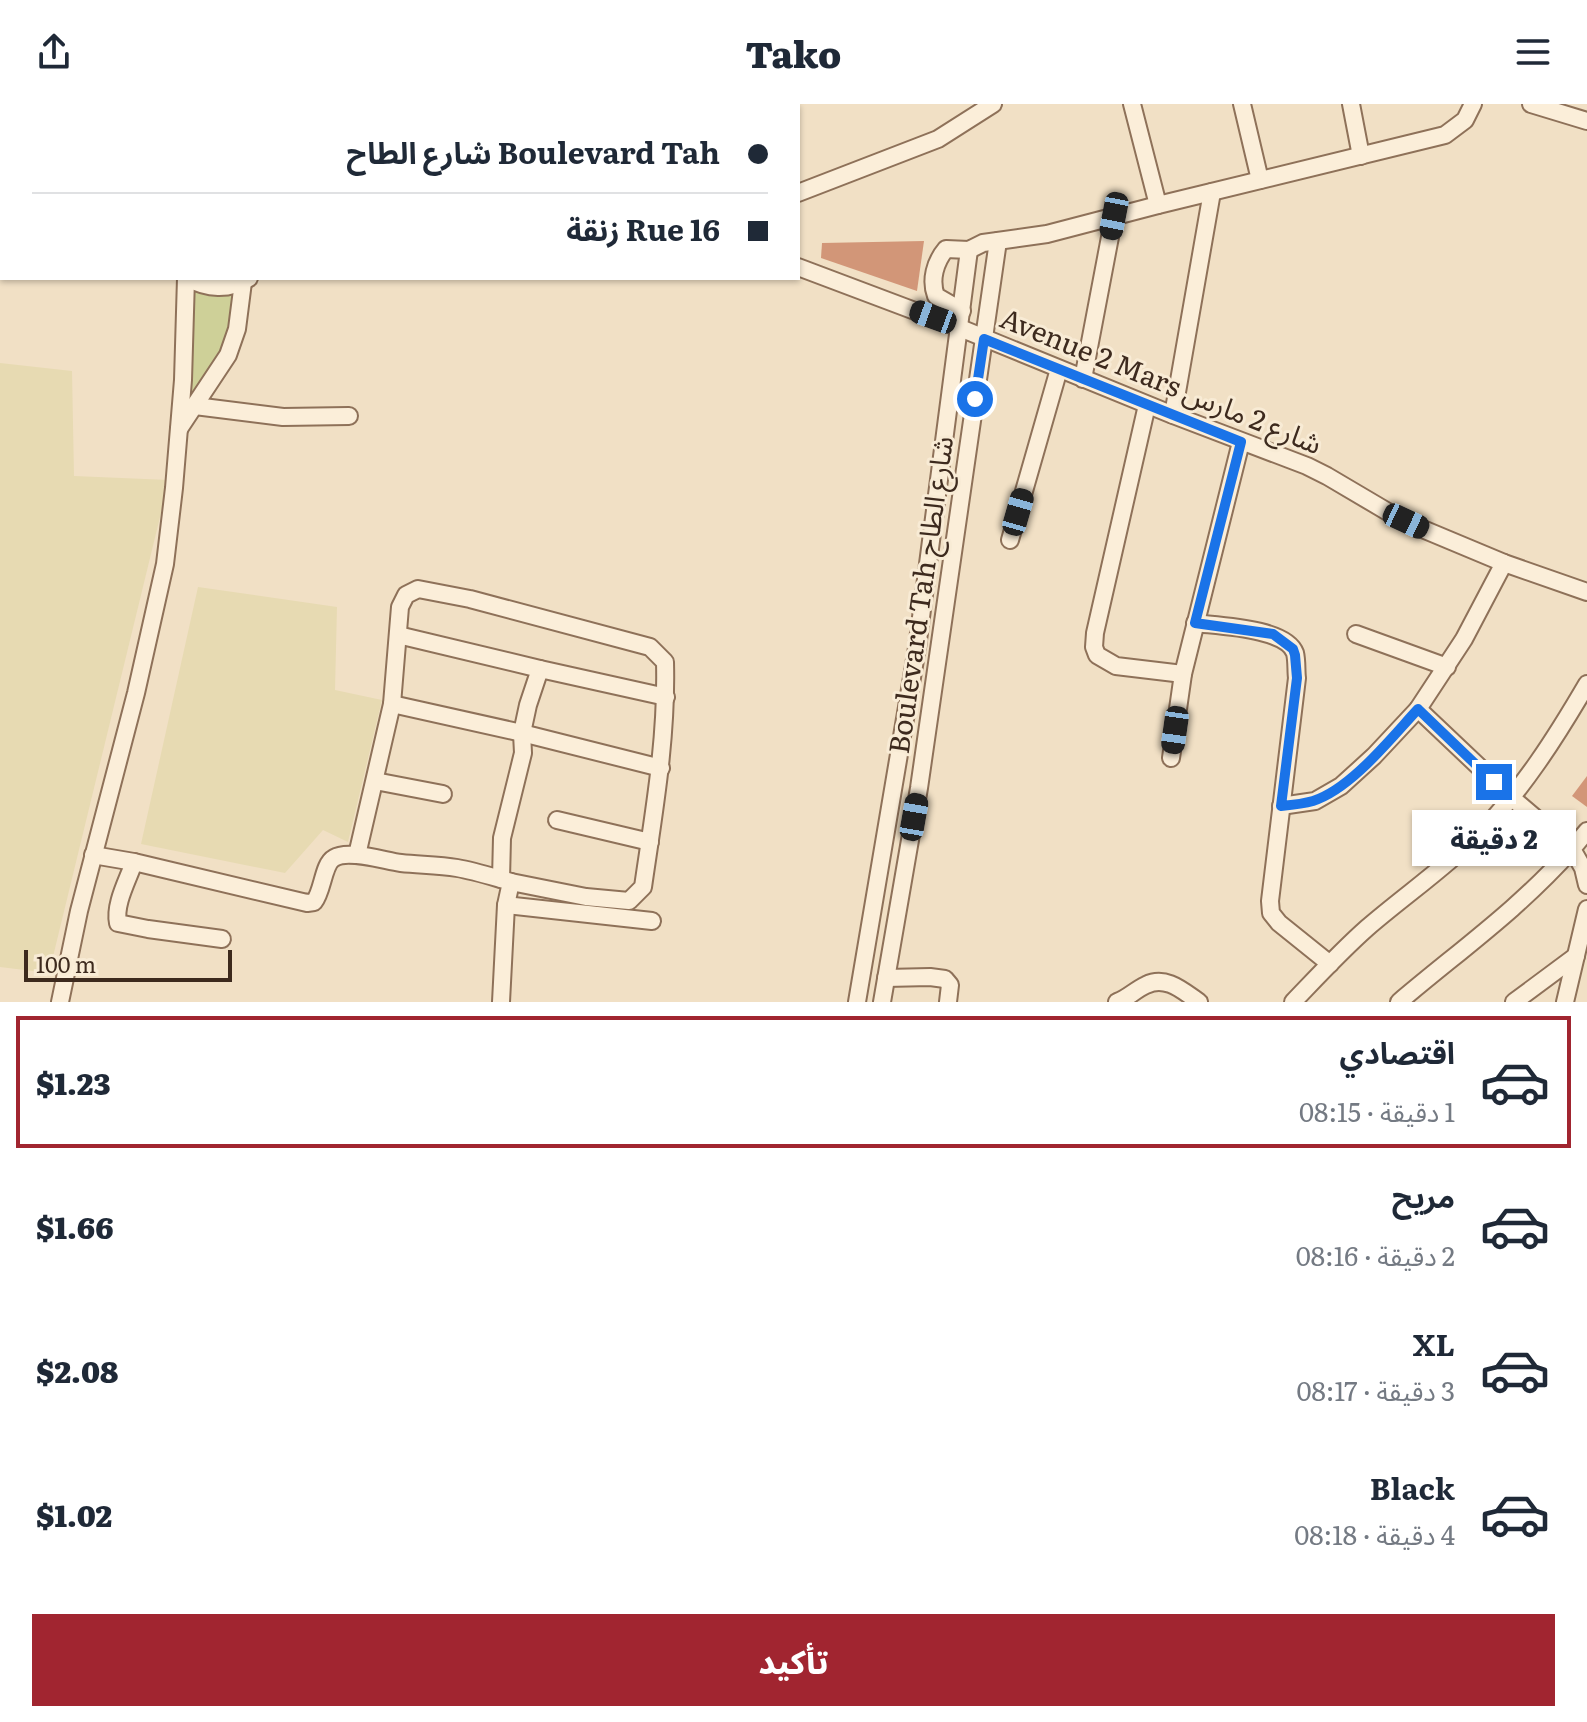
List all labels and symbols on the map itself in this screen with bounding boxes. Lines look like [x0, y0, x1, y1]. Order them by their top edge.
car [1098, 190, 1130, 242]
street label: Avenue 2 Mars شارع 2 مارس [994, 295, 1329, 465]
car [906, 298, 960, 336]
route start [957, 381, 993, 417]
street label: Boulevard Tah شارع الطاح [876, 433, 964, 757]
car [1000, 486, 1036, 538]
car [1379, 500, 1433, 542]
car [1160, 705, 1190, 755]
route end [1476, 764, 1512, 800]
car [898, 791, 930, 843]
callout: 2 دقيقة [1412, 810, 1576, 866]
scale bar [24, 946, 232, 982]

